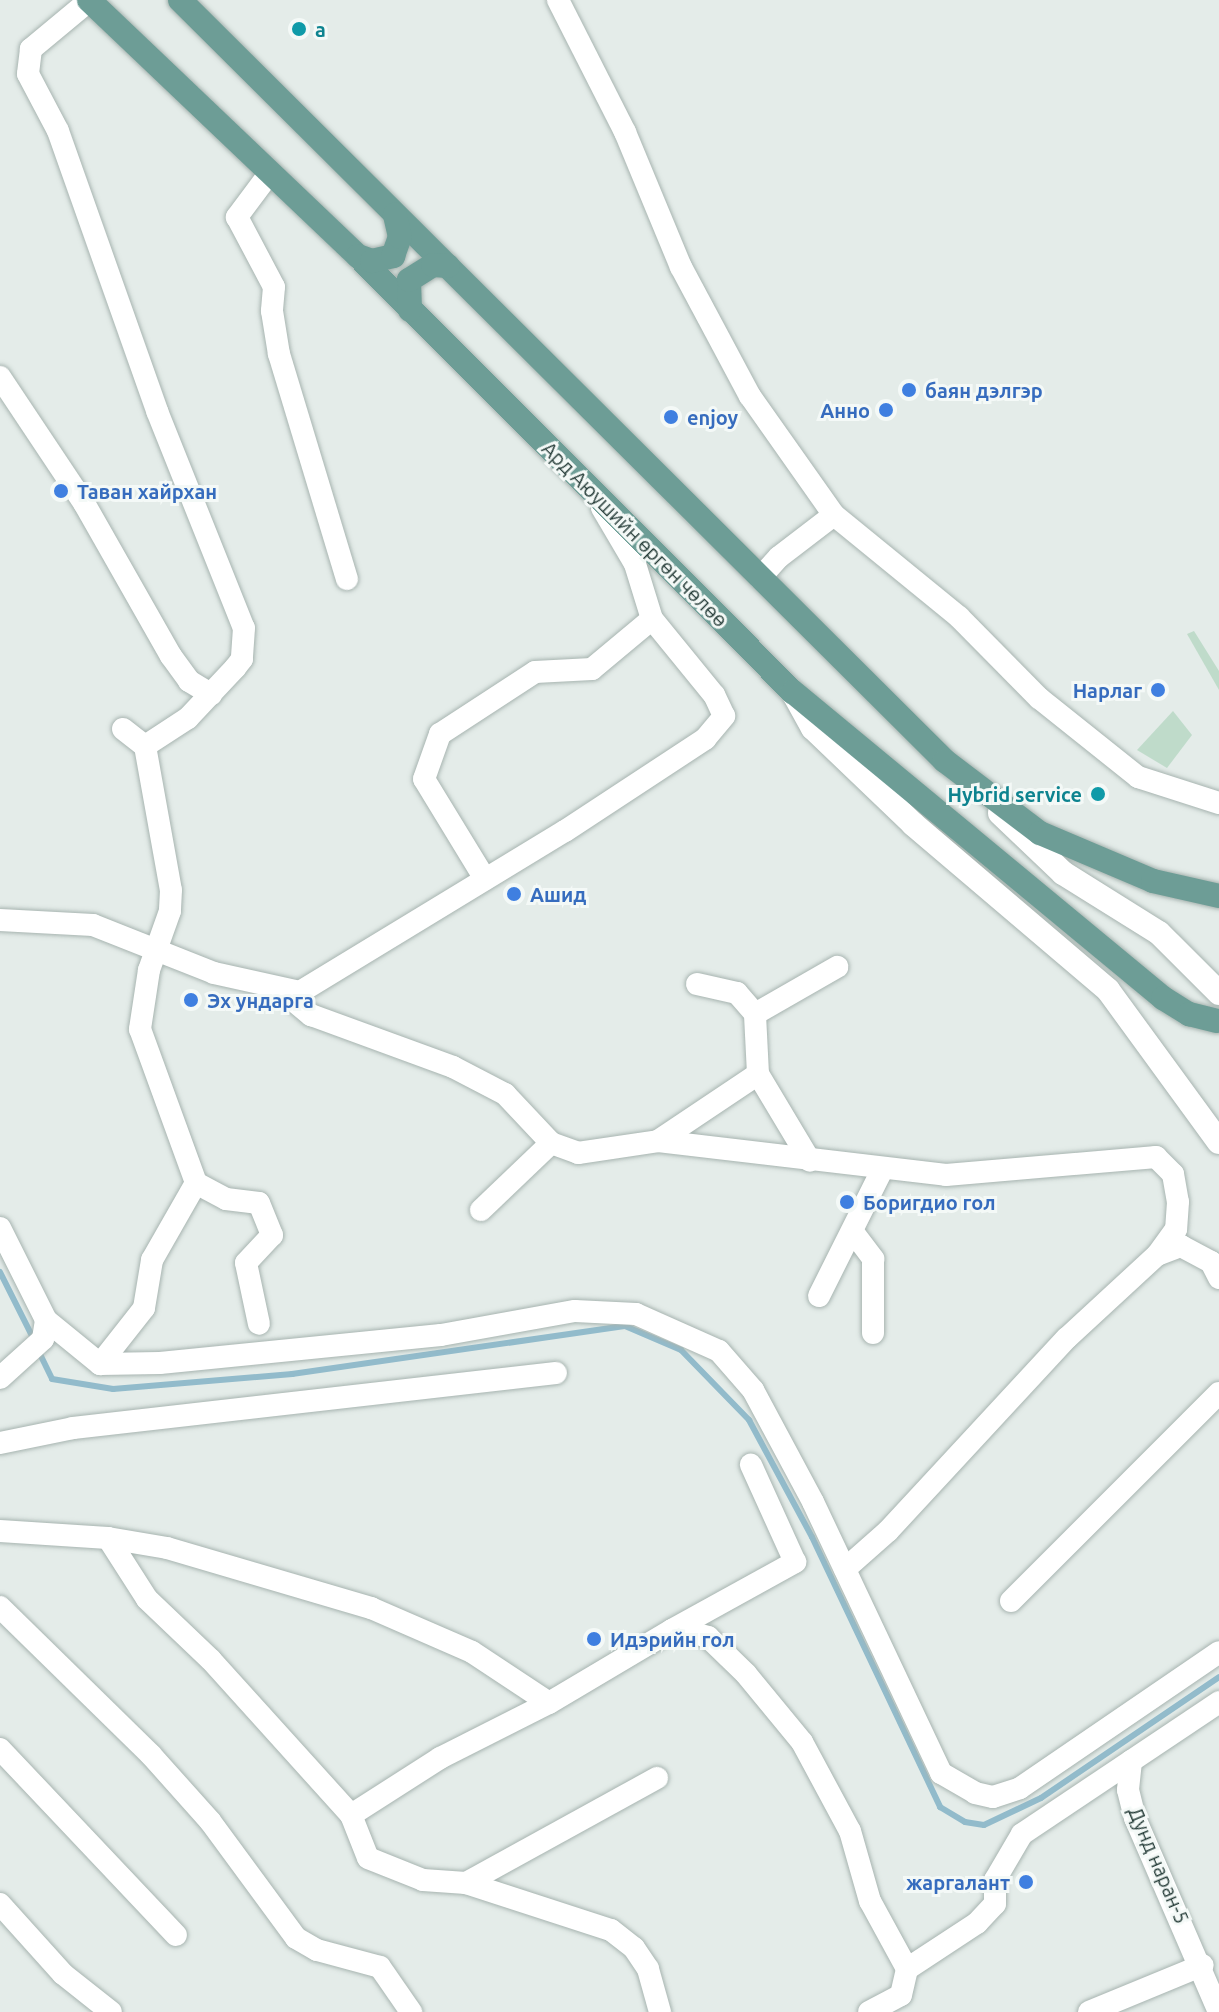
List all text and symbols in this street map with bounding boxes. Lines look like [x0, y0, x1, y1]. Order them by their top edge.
place label: а [315, 17, 326, 41]
marker: а [290, 20, 308, 38]
place label: баян дэлгэр [925, 378, 1043, 402]
marker: баян дэлгэр [900, 381, 918, 399]
place label: Анно [820, 398, 870, 422]
marker: Анно [877, 401, 895, 419]
place label: enjoy [687, 405, 738, 429]
marker: enjoy [662, 408, 680, 426]
street label: Ард Аюушийн өргөн чөлөө [537, 436, 733, 632]
place label: Таван хайрхан [77, 479, 217, 503]
marker: Таван хайрхан [52, 482, 70, 500]
place label: Нарлаг [1073, 678, 1142, 702]
marker: Нарлаг [1149, 681, 1167, 699]
place label: Hybrid service [947, 782, 1082, 806]
marker: Hybrid service [1089, 785, 1107, 803]
place label: Ашид [530, 882, 586, 906]
marker: Ашид [505, 885, 523, 903]
place label: Эх ундарга [207, 988, 314, 1012]
marker: Эх ундарга [182, 991, 200, 1009]
place label: Боригдио гол [863, 1190, 996, 1214]
marker: Боригдио гол [838, 1193, 856, 1211]
place label: Идэрийн гол [610, 1627, 735, 1651]
marker: Идэрийн гол [585, 1630, 603, 1648]
street label: Дунд наран-5 [1124, 1803, 1194, 1927]
place label: жаргалант [906, 1870, 1010, 1894]
marker: жаргалант [1017, 1873, 1035, 1891]

